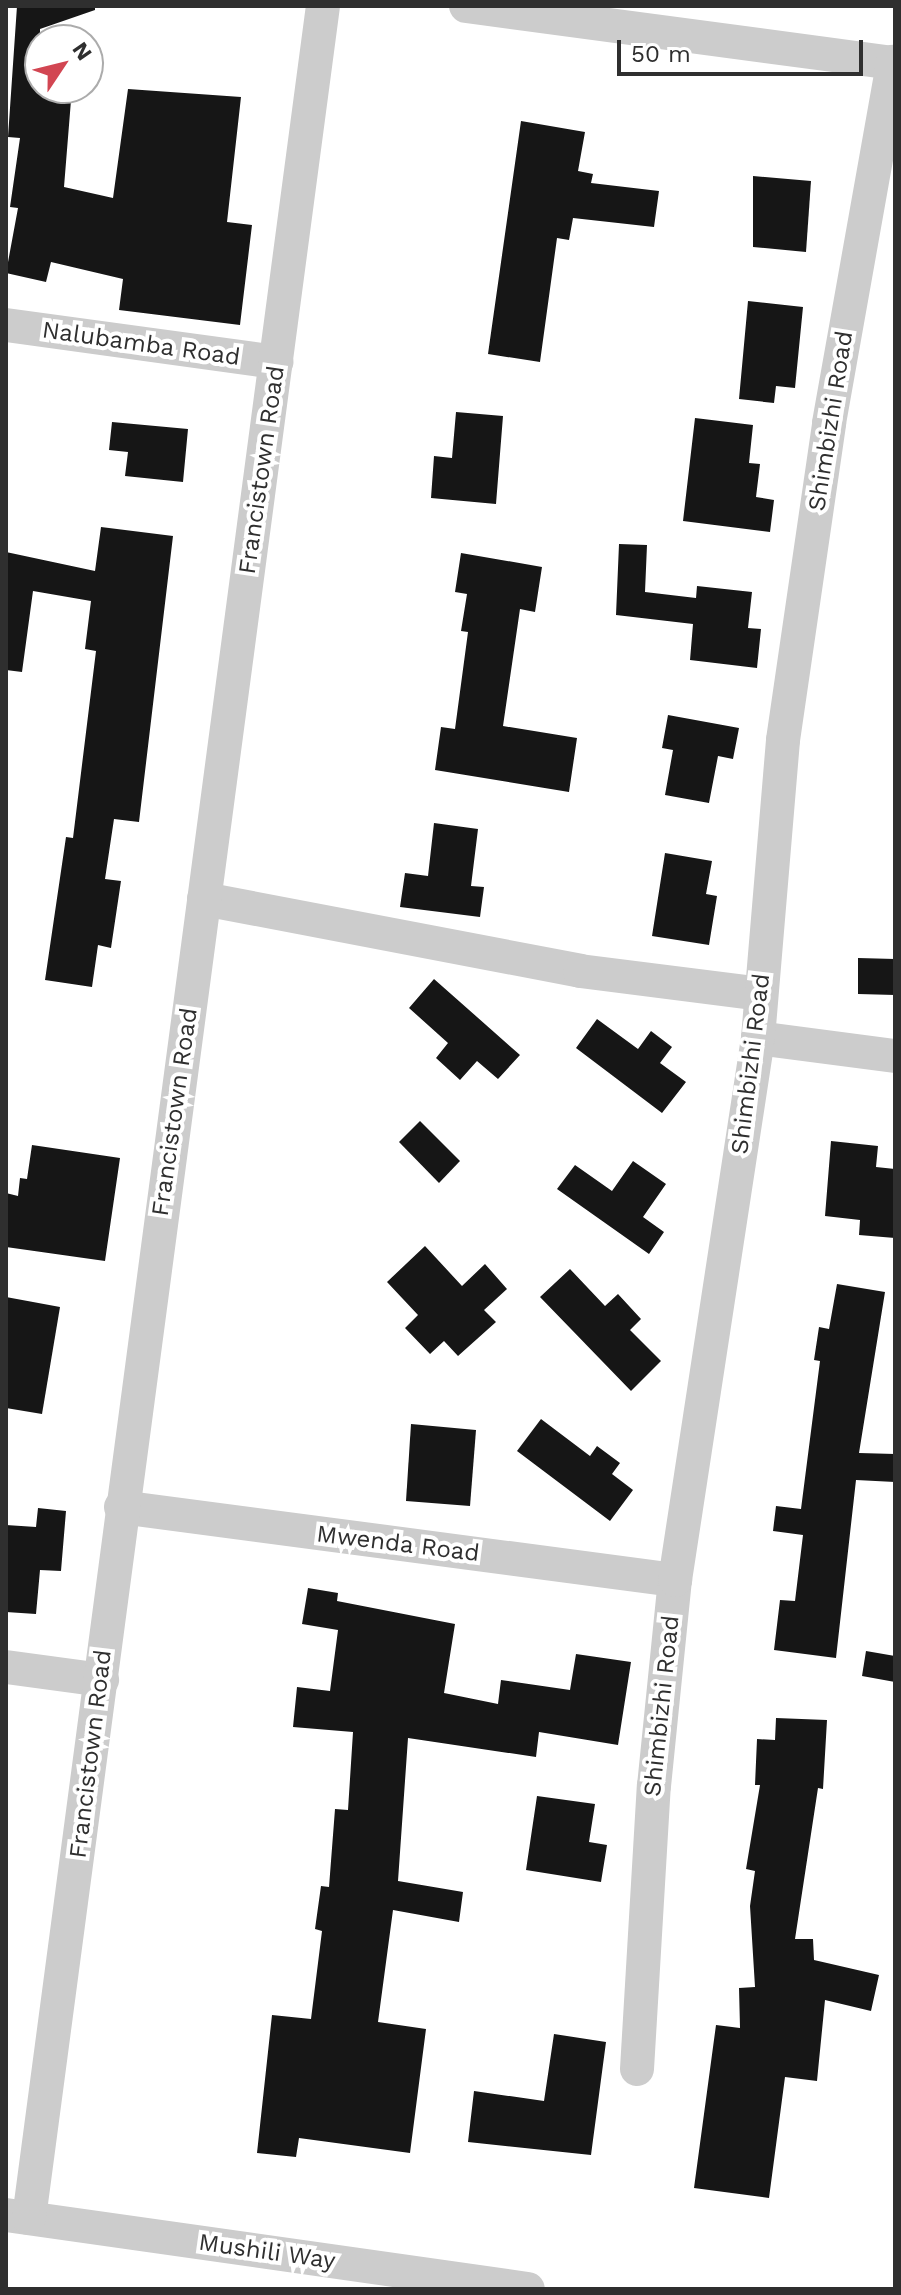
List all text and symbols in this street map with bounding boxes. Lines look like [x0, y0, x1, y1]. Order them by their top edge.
north arrow [24, 24, 104, 104]
scale bar [621, 24, 867, 74]
text: N [68, 37, 97, 65]
text: 50 m [631, 40, 691, 68]
street label: Nalubamba Road [40, 316, 242, 372]
street label: Shimbizhi Road [803, 329, 859, 513]
street label: Francistown Road [233, 364, 291, 576]
street label: Shimbizhi Road [726, 972, 776, 1156]
street label: Francistown Road [146, 1006, 204, 1218]
street label: Mwenda Road [315, 1520, 481, 1568]
street label: Shimbizhi Road [638, 1614, 686, 1798]
street label: Francistown Road [64, 1648, 118, 1860]
street label: Mushili Way [197, 2228, 337, 2276]

